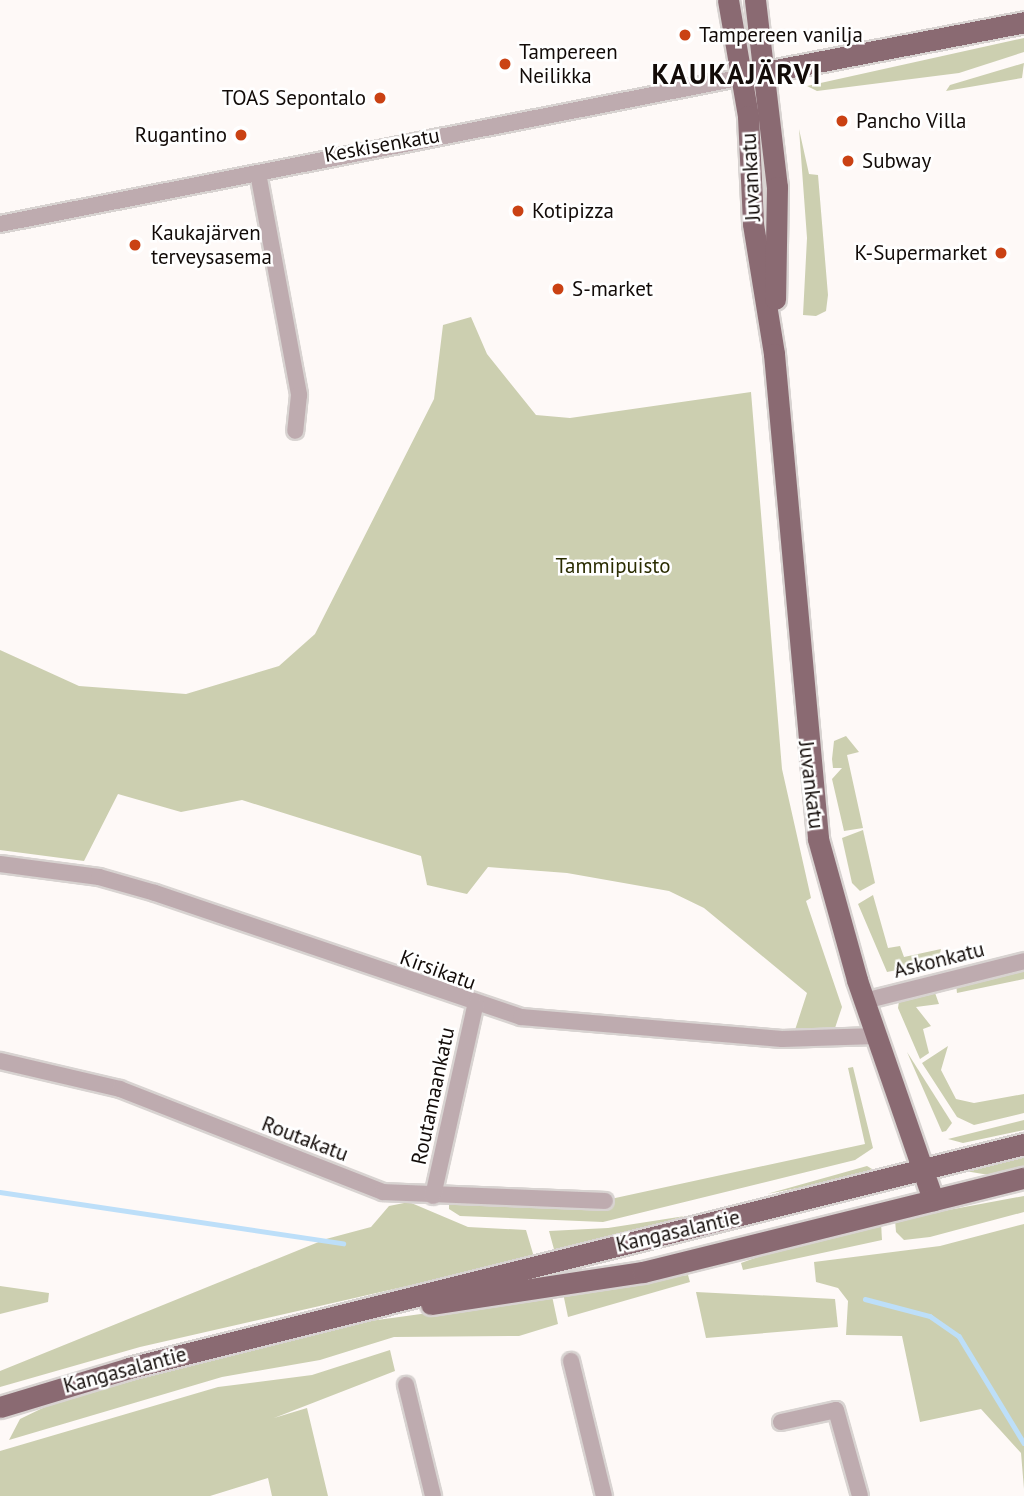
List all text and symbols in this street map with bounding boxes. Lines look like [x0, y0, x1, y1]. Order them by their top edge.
place label: Tampereen vanilja [699, 22, 863, 48]
marker: Tampereen vanilja [677, 27, 693, 43]
place label: Tampereen Neilikka [519, 39, 618, 89]
marker: Tampereen Neilikka [497, 56, 513, 72]
district label: KAUKAJÄRVI [653, 57, 821, 91]
place label: TOAS Sepontalo [222, 85, 366, 111]
marker: TOAS Sepontalo [372, 90, 388, 106]
place label: Pancho Villa [856, 108, 967, 134]
marker: Pancho Villa [834, 113, 850, 129]
place label: Rugantino [135, 122, 227, 148]
street label: Keskisenkatu [322, 122, 442, 168]
marker: Rugantino [233, 127, 249, 143]
street label: Juvankatu [736, 132, 766, 222]
place label: Subway [862, 148, 931, 174]
marker: Subway [840, 153, 856, 169]
place label: Kotipizza [532, 198, 614, 224]
marker: Kotipizza [510, 203, 526, 219]
place label: Kaukajärven terveysasema [151, 220, 272, 270]
marker: Kaukajärven terveysasema [125, 235, 145, 255]
place label: K-Supermarket [854, 240, 987, 266]
marker: K-Supermarket [993, 245, 1009, 261]
place label: S-market [572, 276, 653, 302]
marker: S-market [550, 281, 566, 297]
park label: Tammipuisto [556, 553, 670, 579]
street label: Juvankatu [793, 740, 829, 830]
street label: Askonkatu [891, 937, 987, 983]
street label: Kirsikatu [397, 945, 479, 995]
street label: Routamaankatu [406, 1025, 460, 1167]
street label: Routakatu [258, 1111, 352, 1167]
street label: Kangasalantie [614, 1204, 742, 1258]
street label: Kangasalantie [61, 1341, 189, 1399]

